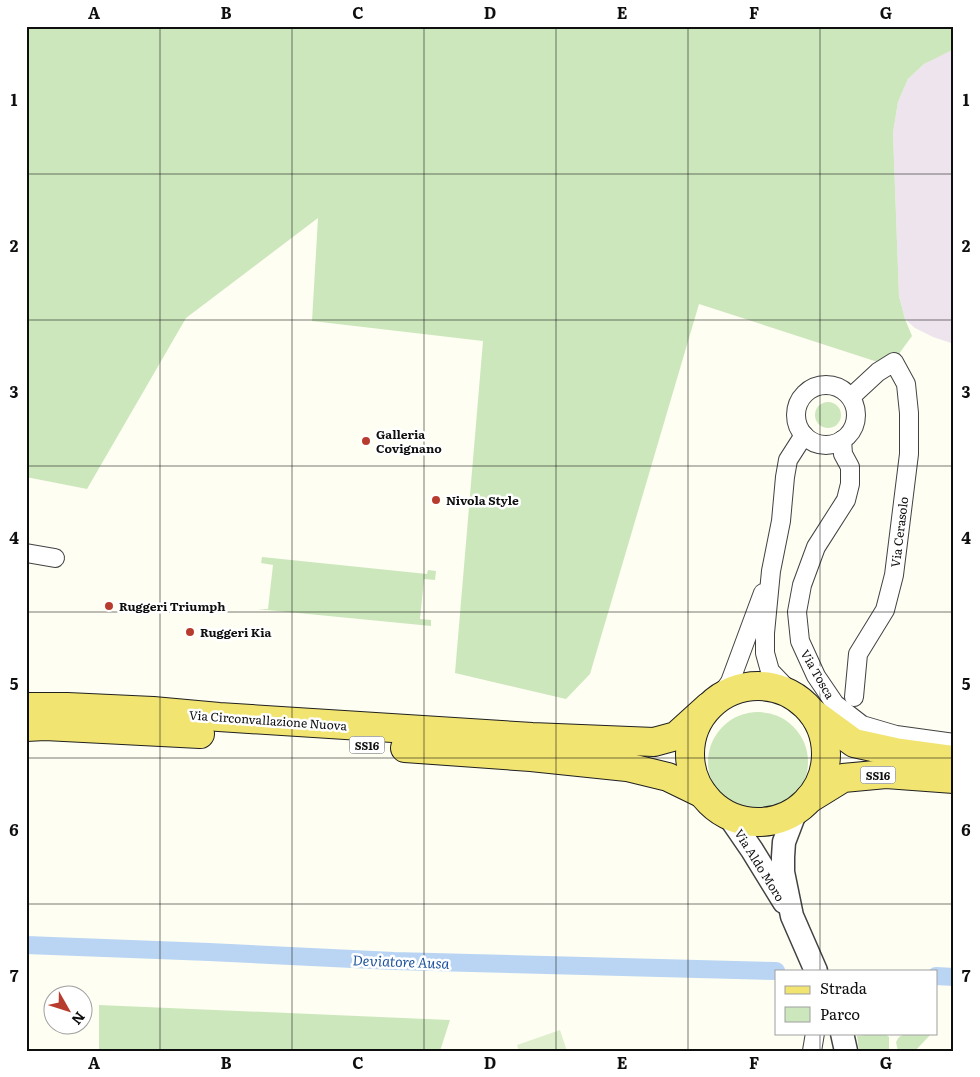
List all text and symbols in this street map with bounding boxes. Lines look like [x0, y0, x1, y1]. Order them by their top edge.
text: A [88, 0, 100, 24]
text: B [220, 0, 232, 24]
text: C [352, 0, 364, 24]
text: D [484, 0, 496, 24]
text: E [617, 0, 628, 24]
text: F [749, 0, 759, 24]
text: G [880, 0, 892, 24]
text: 1 [11, 87, 18, 111]
text: 1 [963, 87, 970, 111]
text: 2 [10, 233, 19, 257]
text: 2 [962, 233, 971, 257]
text: 3 [10, 379, 19, 403]
text: 3 [962, 379, 971, 403]
place label: Galleria Covignano [376, 425, 442, 457]
marker: Galleria Covignano [360, 435, 372, 447]
place label: Nivola Style [446, 491, 519, 509]
marker: Nivola Style [430, 494, 442, 506]
street label: Via Cerasolo [886, 496, 912, 568]
text: 4 [9, 525, 19, 549]
text: 4 [961, 525, 971, 549]
place label: Ruggeri Triumph [119, 597, 225, 615]
marker: Ruggeri Triumph [103, 600, 115, 612]
place label: Ruggeri Kia [200, 623, 272, 641]
marker: Ruggeri Kia [184, 626, 196, 638]
street label: Via Tosca [797, 646, 840, 702]
text: 5 [10, 671, 19, 695]
text: 5 [962, 671, 971, 695]
street label: Via Circonvallazione Nuova [188, 705, 348, 735]
road number: SS16 [350, 736, 384, 754]
road number: SS16 [860, 766, 896, 784]
text: 6 [9, 817, 19, 841]
text: 6 [961, 817, 971, 841]
street label: Via Aldo Moro [731, 825, 789, 905]
water label: Deviatore Ausa [352, 949, 450, 973]
text: 7 [10, 963, 19, 987]
text: 7 [962, 963, 971, 987]
legend [775, 970, 938, 1034]
text: Strada [820, 976, 868, 999]
north arrow [42, 984, 92, 1034]
text: Parco [820, 1002, 860, 1025]
text: N [67, 1008, 90, 1030]
text: A [88, 1050, 100, 1074]
text: B [220, 1050, 232, 1074]
text: C [352, 1050, 364, 1074]
text: D [484, 1050, 496, 1074]
text: E [617, 1050, 628, 1074]
text: F [749, 1050, 759, 1074]
text: G [880, 1050, 892, 1074]

